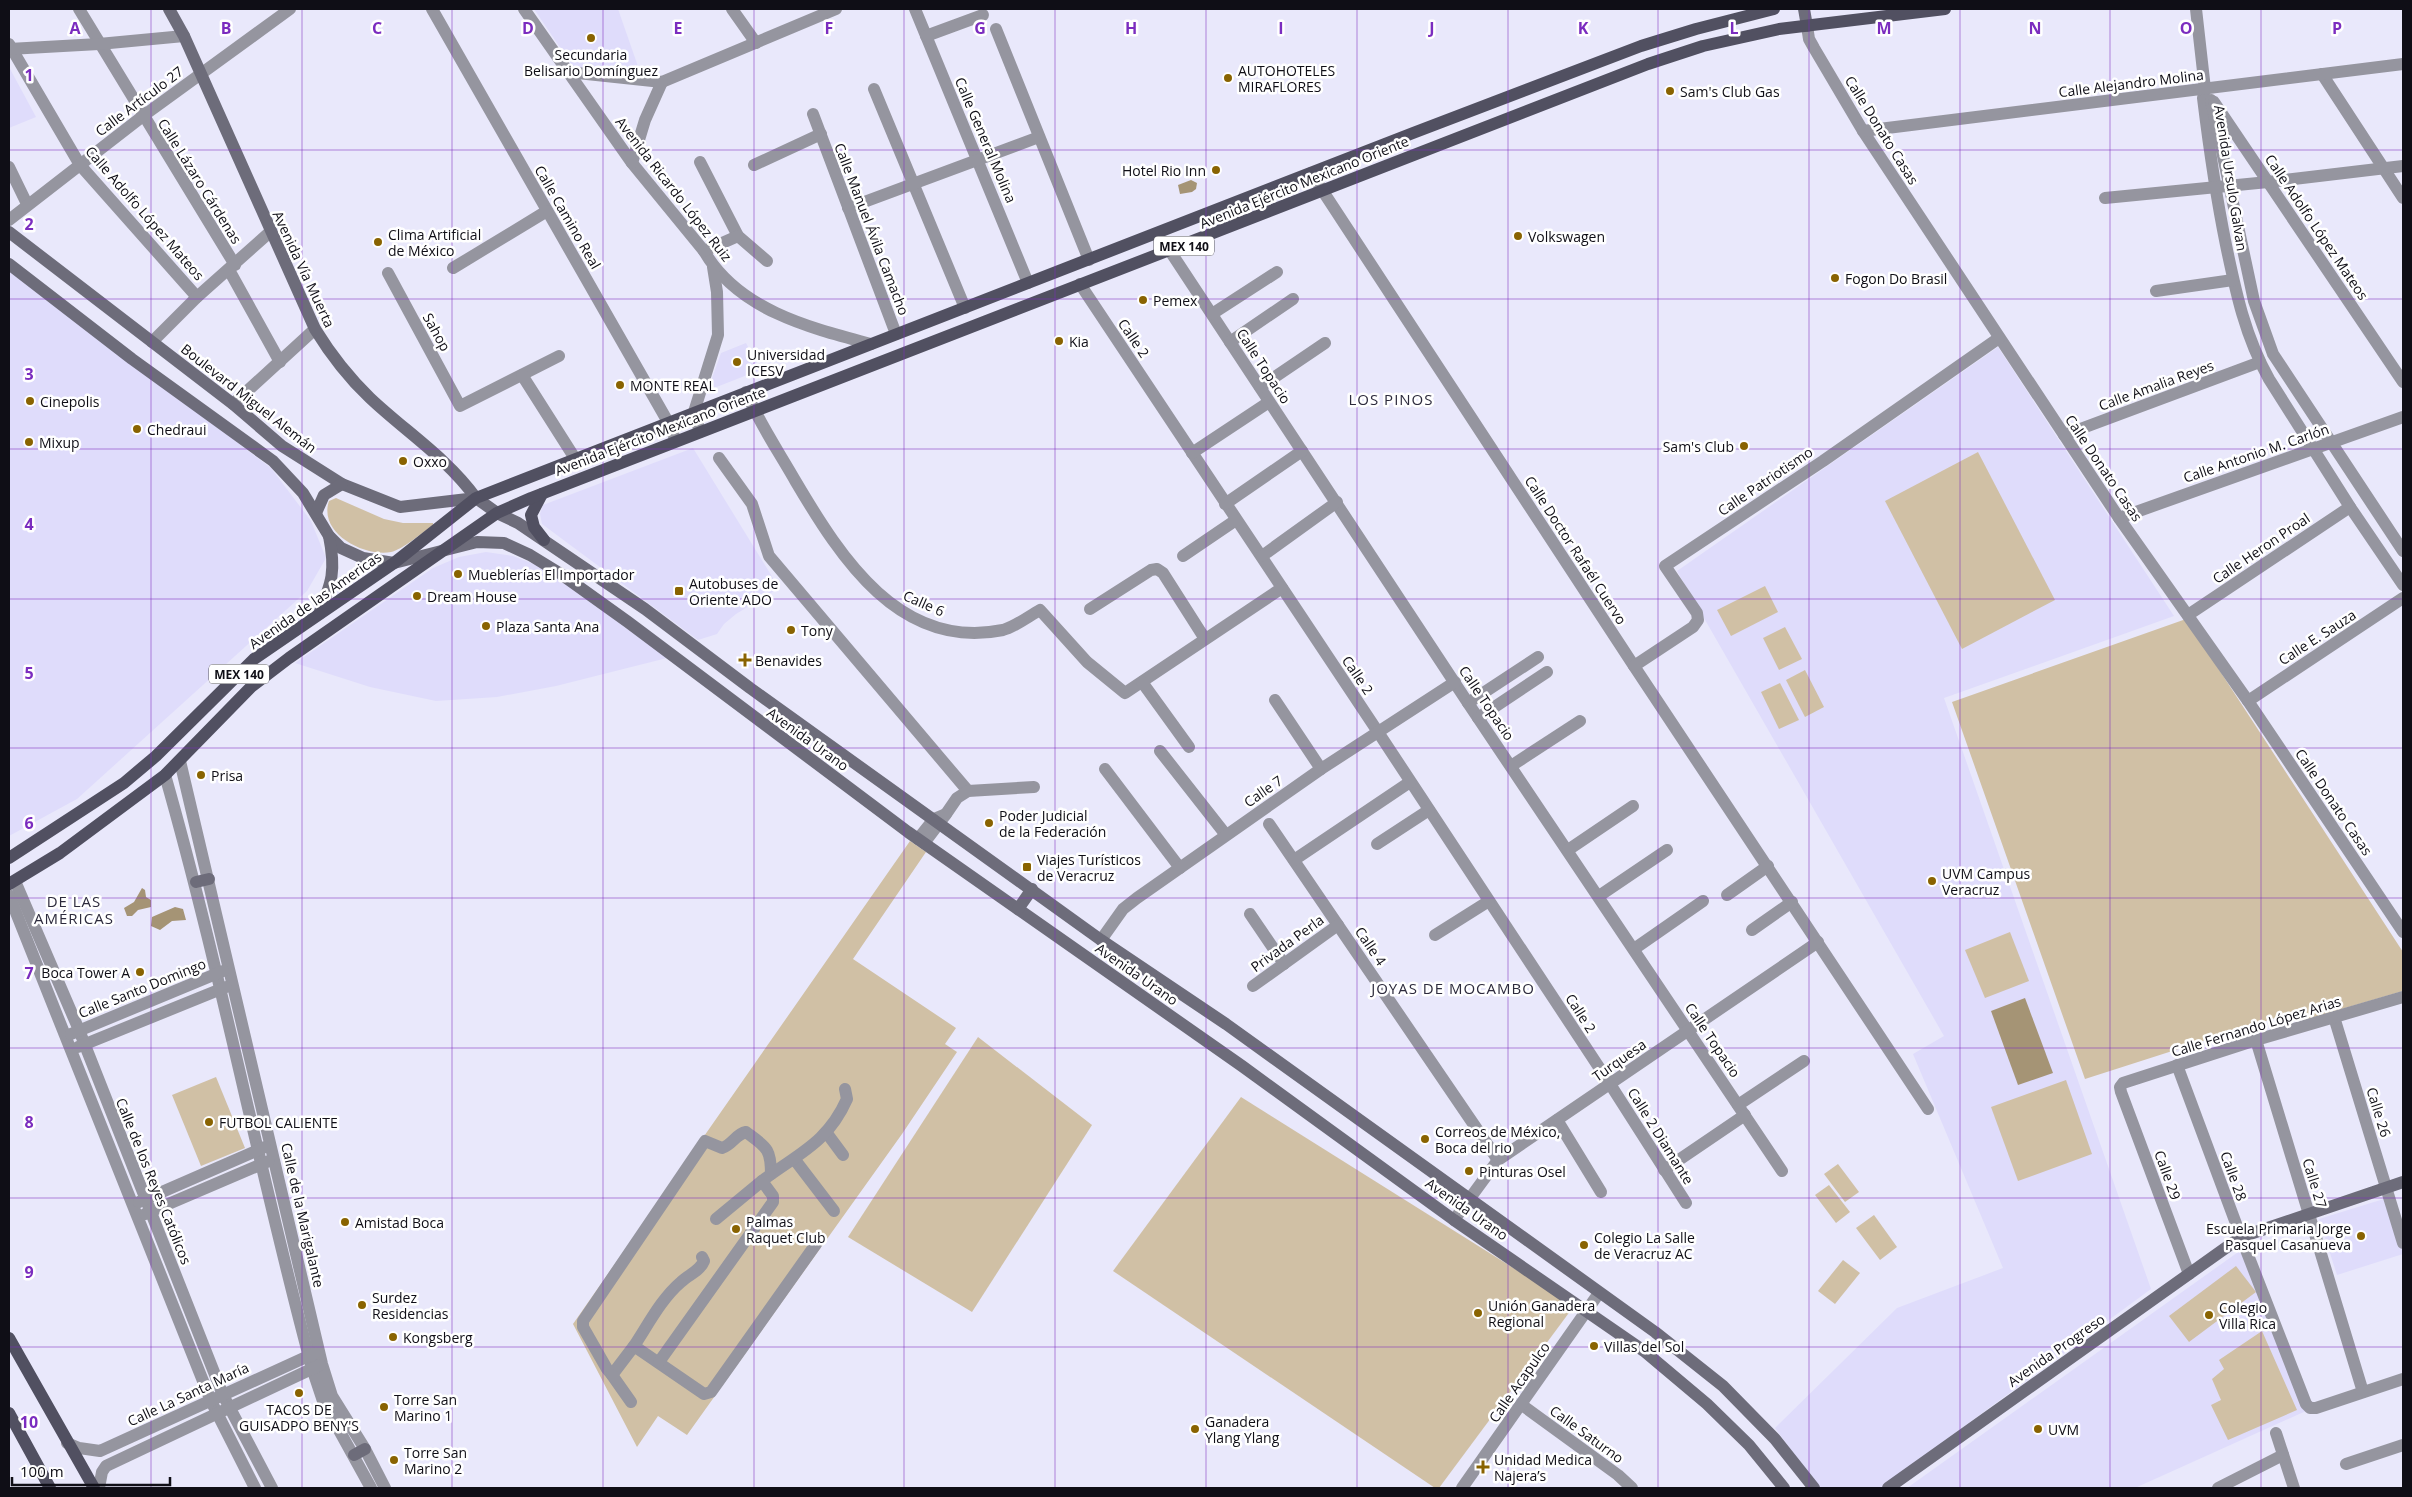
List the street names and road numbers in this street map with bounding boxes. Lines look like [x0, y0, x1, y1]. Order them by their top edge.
street label: Calle Artículo 27 [91, 62, 187, 140]
street label: Calle Alejandro Molina [2057, 65, 2205, 101]
street label: Calle Donato Casas [1841, 72, 1923, 188]
street label: Calle General Molina [951, 74, 1021, 206]
street label: Avenida Ursulo Galvan [2210, 104, 2252, 252]
street label: Avenida Ricardo López Ruiz [612, 113, 737, 266]
street label: Calle Lázaro Cárdenas [154, 115, 246, 247]
street label: Avenida Ejército Mexicano Oriente [1197, 131, 1411, 233]
street label: Calle Manuel Ávila Camacho [830, 140, 914, 318]
street label: Calle Adolfo López Mateos [81, 142, 209, 284]
street label: Calle Adolfo López Mateos [2261, 150, 2373, 304]
street label: Calle Camino Real [531, 162, 605, 272]
street label: Avenida Vía Muerta [269, 208, 339, 330]
road number: MEX 140 [1154, 237, 1214, 256]
street label: Sahop [419, 309, 455, 355]
street label: Calle 2 [1114, 315, 1154, 361]
street label: Calle Topacio [1233, 325, 1295, 407]
street label: Boulevard Miguel Alemán [177, 339, 321, 457]
street label: Calle Amalia Reyes [2096, 355, 2217, 415]
street label: Avenida Ejército Mexicano Oriente [552, 382, 768, 480]
street label: Calle Donato Casas [2061, 411, 2147, 525]
street label: Calle Antonio M. Carlón [2181, 419, 2331, 487]
street label: Calle Patriotismo [1714, 442, 1816, 520]
street label: Calle Doctor Rafaél Cuervo [1521, 472, 1631, 628]
street label: Calle Heron Proal [2209, 508, 2313, 588]
street label: Avenida de las Americas [245, 547, 385, 653]
street label: Calle 6 [900, 586, 948, 620]
street label: Calle E. Sauza [2275, 605, 2359, 669]
street label: Calle 2 [1338, 652, 1378, 698]
street label: Calle Topacio [1455, 662, 1519, 744]
road number: MEX 140 [209, 664, 269, 684]
street label: Avenida Urano [763, 703, 853, 775]
street label: Calle Donato Casas [2291, 745, 2377, 859]
street label: Calle 7 [1240, 771, 1286, 811]
street label: Privada Perla [1247, 910, 1327, 976]
street label: Calle 4 [1351, 923, 1391, 969]
street label: Avenida Urano [1092, 939, 1182, 1009]
street label: Calle Santo Domingo [75, 954, 209, 1022]
street label: Calle 2 [1561, 990, 1601, 1036]
street label: Calle Fernando López Arias [2169, 991, 2343, 1061]
street label: Calle Topacio [1681, 999, 1745, 1081]
street label: Turquesa [1588, 1035, 1650, 1085]
street label: Calle 2 Diamante [1624, 1084, 1698, 1188]
street label: Calle 26 [2362, 1085, 2396, 1139]
street label: Calle de los Reyes Católicos [112, 1095, 196, 1267]
street label: Calle de la Marigalante [277, 1141, 329, 1289]
street label: Calle 29 [2150, 1148, 2186, 1202]
street label: Calle 28 [2216, 1149, 2252, 1203]
street label: Calle 27 [2298, 1156, 2332, 1210]
street label: Avenida Urano [1422, 1174, 1512, 1244]
street label: Avenida Progreso [2004, 1309, 2108, 1391]
street label: Calle Acapulco [1484, 1338, 1554, 1426]
street label: Calle La Santa María [124, 1358, 252, 1430]
street label: Calle Saturno [1546, 1401, 1628, 1467]

